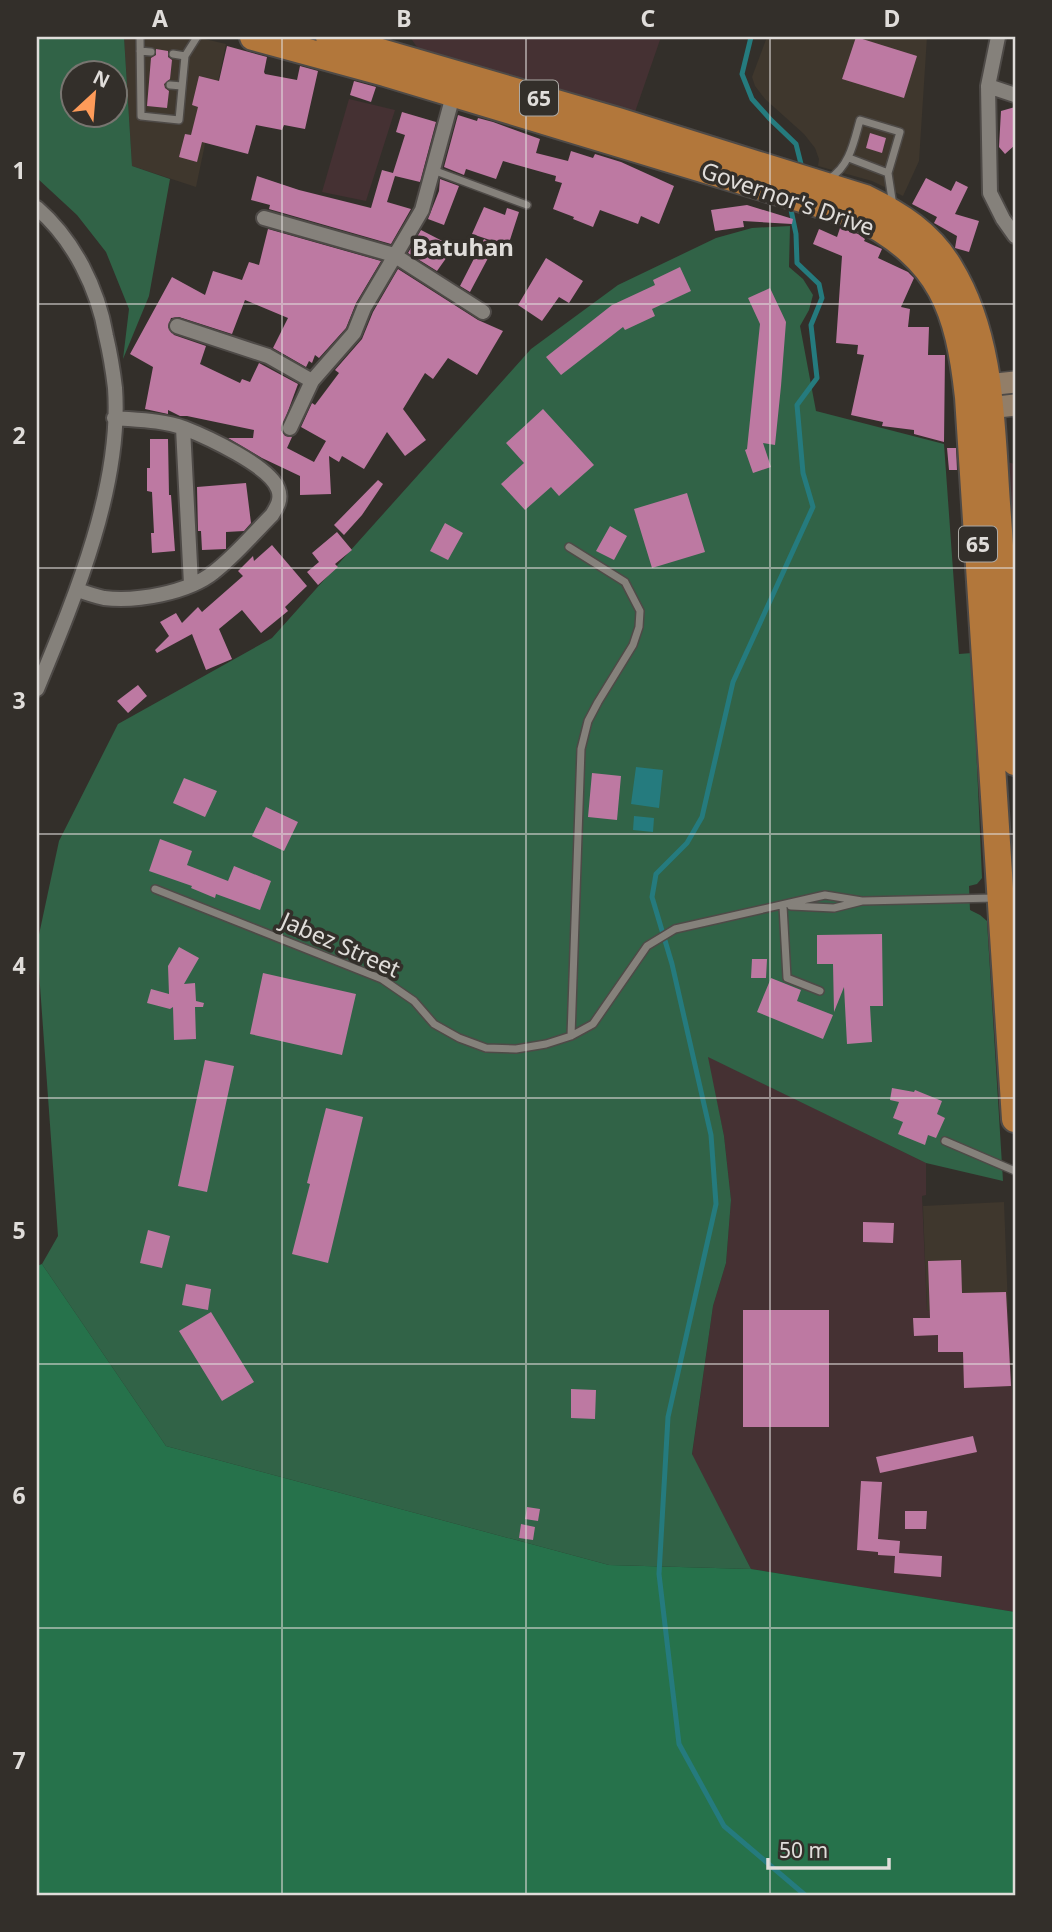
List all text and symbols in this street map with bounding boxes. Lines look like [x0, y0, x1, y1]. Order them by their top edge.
text: A [152, 2, 168, 34]
text: B [396, 2, 412, 34]
text: C [641, 2, 656, 34]
text: D [884, 2, 900, 34]
north arrow [60, 60, 130, 130]
text: N [89, 64, 114, 94]
road number: 65 [520, 80, 558, 116]
street label: Governor's Drive [697, 153, 879, 243]
text: 1 [12, 154, 26, 186]
district label: Batuhan [412, 230, 514, 263]
text: 2 [12, 419, 26, 451]
road number: 65 [959, 526, 997, 562]
text: 3 [12, 684, 26, 716]
street label: Jabez Street [275, 903, 406, 984]
text: 4 [12, 949, 26, 981]
text: 5 [12, 1214, 26, 1246]
text: 6 [12, 1479, 26, 1511]
text: 7 [12, 1744, 26, 1776]
scale bar [768, 1827, 889, 1871]
text: 50 m [779, 1836, 828, 1864]

